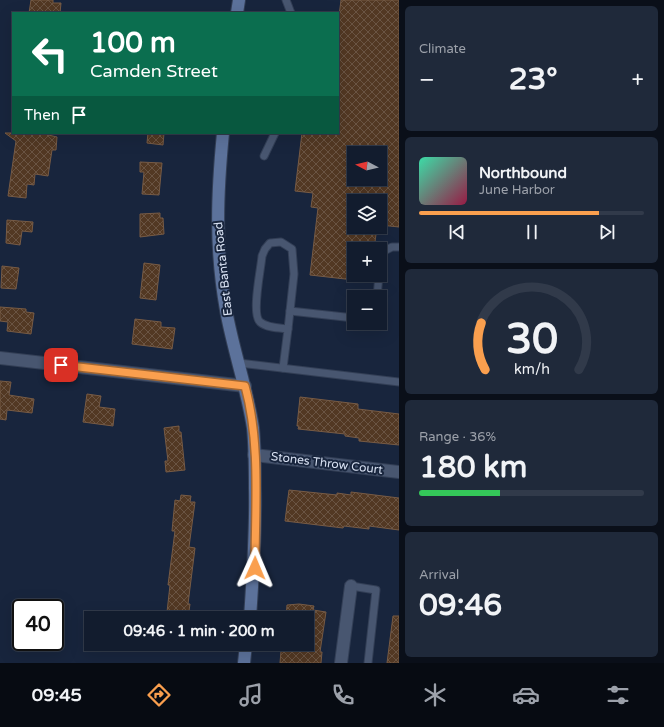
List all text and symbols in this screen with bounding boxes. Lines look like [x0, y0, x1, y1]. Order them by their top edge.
text: 100 m [90, 26, 176, 60]
icon: left [24, 28, 76, 80]
text: Climate [419, 41, 466, 57]
text: Camden Street [90, 60, 218, 82]
text: 23° [509, 61, 558, 98]
text: − [419, 67, 435, 93]
text: + [632, 67, 644, 93]
icon: arrive [68, 104, 90, 126]
text: Then [24, 106, 60, 124]
north arrow [347, 146, 387, 186]
map controls [347, 146, 387, 330]
text: Northbound [479, 164, 567, 182]
text: June Harbor [479, 182, 555, 198]
button: layers [347, 194, 387, 234]
street label: East Banta Road [211, 221, 235, 317]
icon: previous [446, 221, 468, 243]
icon: pause [521, 221, 543, 243]
icon: next [596, 221, 618, 243]
button: + [347, 242, 387, 282]
button: − [347, 290, 387, 330]
text: 30 [505, 314, 558, 364]
pin [44, 348, 78, 382]
icon: arrive [50, 354, 72, 376]
text: km/h [514, 360, 549, 377]
text: Range · 36% [419, 429, 496, 445]
street label: Stones Throw Court [270, 449, 384, 477]
text: 180 km [419, 449, 527, 486]
position arrow [234, 547, 276, 589]
text: Arrival [419, 567, 459, 583]
text: 09:46 [419, 587, 502, 624]
speed limit sign: 40 [12, 599, 64, 651]
text: 09:46 · 1 min · 200 m [124, 622, 274, 640]
icon: directions [145, 681, 173, 709]
icon: music [237, 681, 265, 709]
icon: phone [329, 681, 357, 709]
icon: climate [421, 681, 449, 709]
icon: car [512, 681, 540, 709]
icon: filters [604, 681, 632, 709]
text: 09:45 [32, 684, 82, 706]

